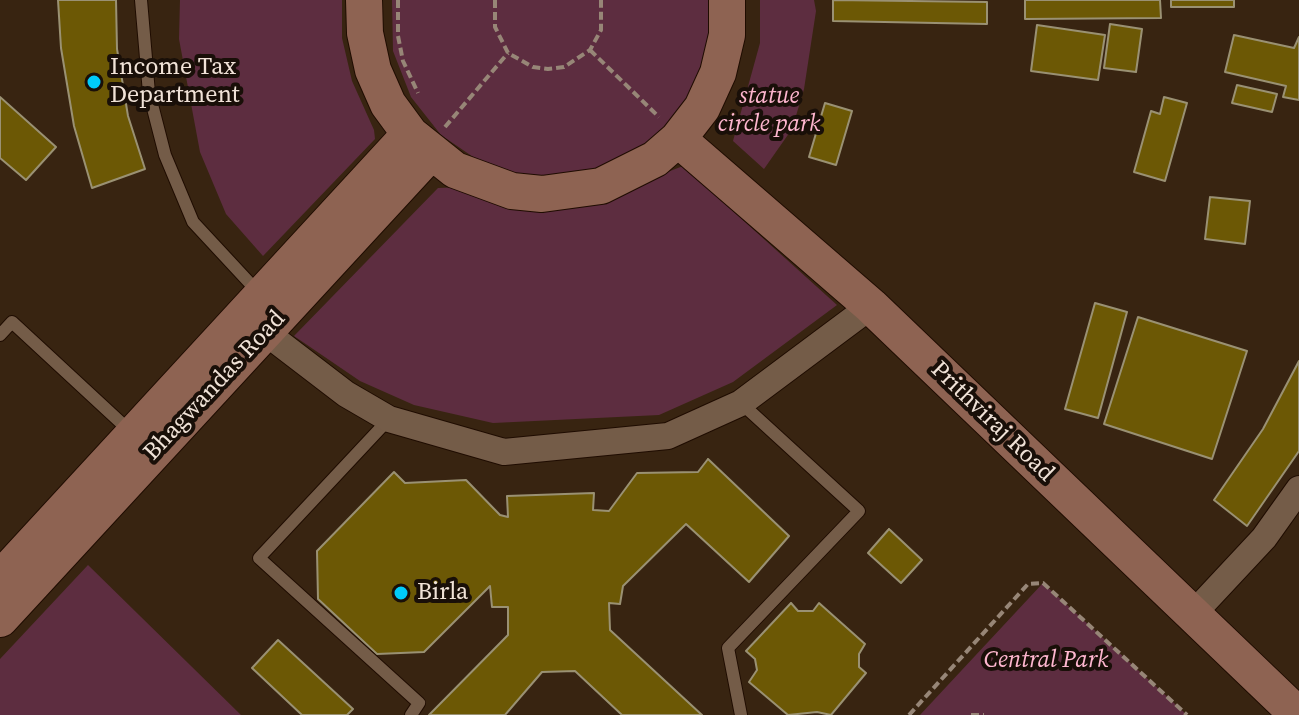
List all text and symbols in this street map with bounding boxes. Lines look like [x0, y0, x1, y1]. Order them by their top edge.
place label: Income Tax Department [110, 54, 240, 110]
marker: Income Tax Department [85, 73, 103, 91]
park label: statue circle park [718, 83, 820, 139]
street label: Bhagwandas Road [138, 305, 292, 467]
street label: Prithviraj Road [924, 356, 1060, 488]
place label: Birla [417, 579, 468, 607]
marker: Birla [392, 584, 410, 602]
park label: Central Park [984, 647, 1108, 675]

